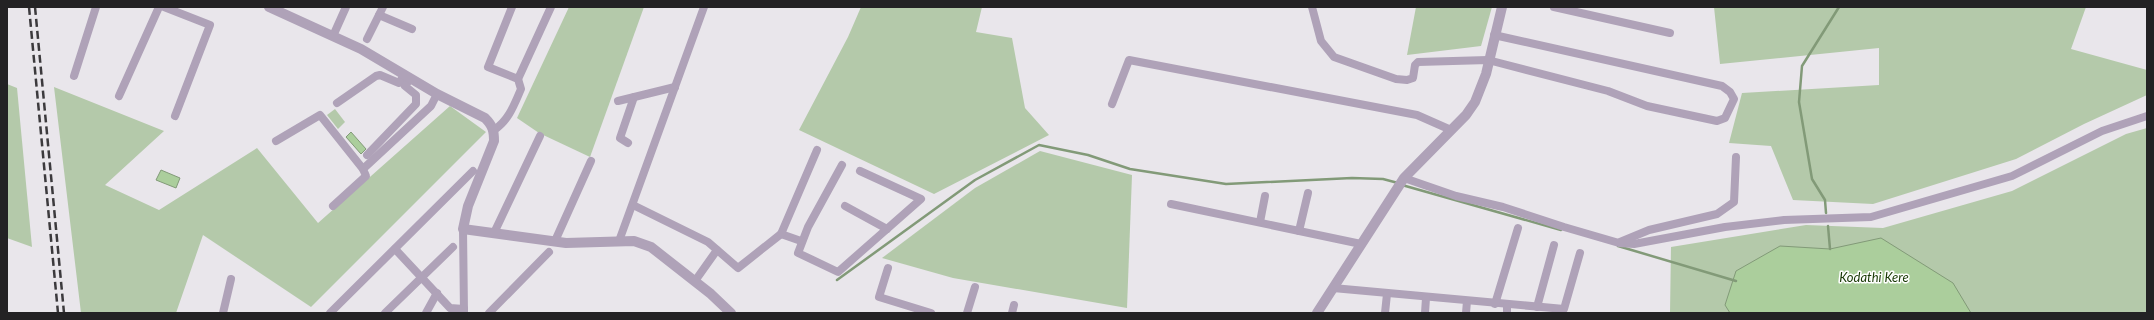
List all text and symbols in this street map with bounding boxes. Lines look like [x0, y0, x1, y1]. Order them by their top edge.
water label: Kodathi Kere [1839, 269, 1909, 285]

